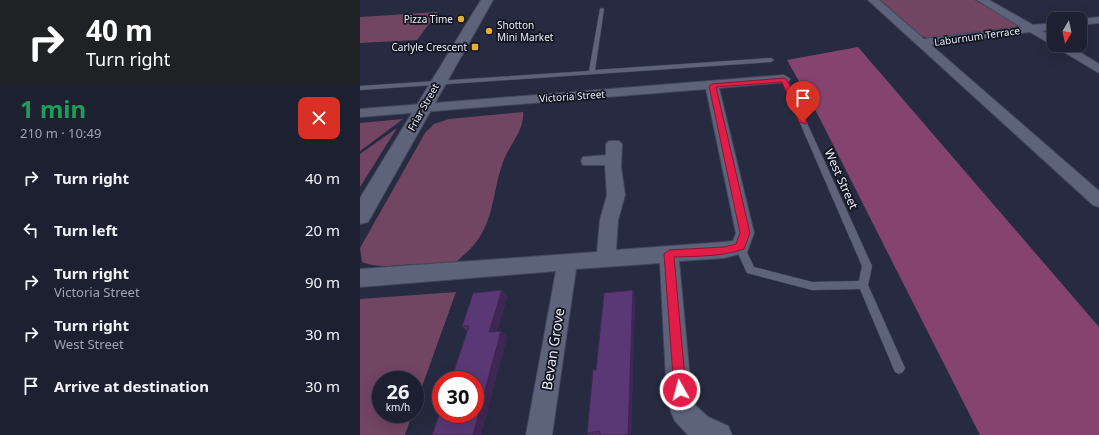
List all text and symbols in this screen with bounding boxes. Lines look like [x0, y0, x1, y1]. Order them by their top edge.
text: 40 m [86, 11, 153, 49]
place label: Pizza Time [404, 12, 453, 26]
north arrow [1047, 12, 1087, 52]
map controls [1047, 12, 1087, 52]
marker: Pizza Time [456, 14, 466, 24]
icon: right [20, 16, 72, 68]
place label: Shotton Mini Market [497, 18, 554, 44]
street label: Laburnum Terrace [933, 23, 1021, 49]
marker: Shotton Mini Market [484, 26, 494, 36]
place label: Carlyle Crescent [392, 40, 467, 54]
marker: Carlyle Crescent [470, 42, 480, 52]
text: Turn right [86, 47, 170, 71]
street label: Friar Street [404, 80, 442, 133]
pin [786, 81, 820, 122]
street label: Victoria Street [539, 87, 606, 105]
icon: arrive [792, 87, 814, 109]
text: 1 min [20, 92, 86, 125]
button: close [298, 97, 340, 139]
text: 210 m · 10:49 [20, 124, 101, 142]
street label: West Street [821, 146, 863, 212]
icon: right [20, 167, 42, 189]
text: Turn right [54, 168, 129, 188]
text: 40 m [305, 168, 340, 188]
icon: left [20, 219, 42, 241]
text: Turn left [54, 220, 118, 240]
text: 20 m [305, 220, 340, 240]
text: Turn right [54, 263, 129, 283]
icon: right [20, 271, 42, 293]
text: 90 m [305, 272, 340, 292]
text: Victoria Street [54, 283, 140, 301]
street label: Bevan Grove [537, 306, 568, 391]
text: Turn right [54, 315, 129, 335]
icon: right [20, 323, 42, 345]
text: 30 m [305, 324, 340, 344]
text: West Street [54, 335, 124, 353]
position arrow [659, 369, 701, 411]
speed limit sign: 30 [432, 371, 484, 423]
icon: arrive [20, 375, 42, 397]
text: Arrive at destination [54, 376, 209, 396]
text: 30 m [305, 376, 340, 396]
text: 26 [387, 378, 409, 405]
text: km/h [386, 400, 410, 414]

